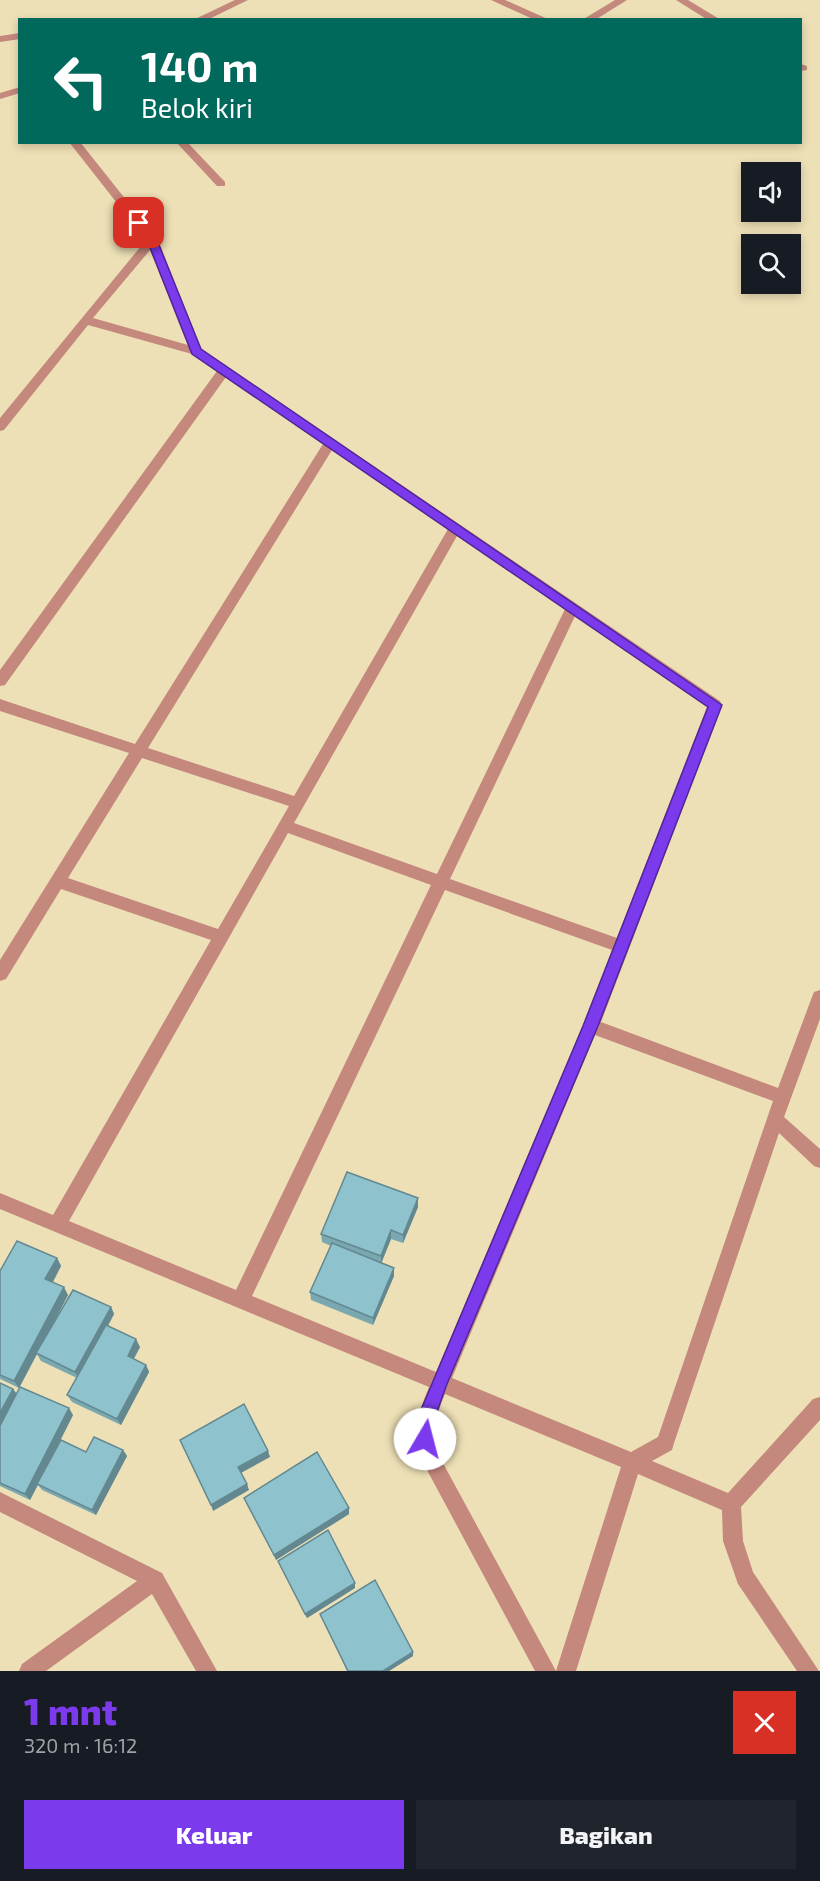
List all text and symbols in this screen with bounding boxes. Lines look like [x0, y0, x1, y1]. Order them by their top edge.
text: 140 m [141, 40, 258, 90]
icon: left [42, 42, 120, 120]
text: Belok kiri [141, 91, 253, 123]
map controls [741, 162, 801, 294]
button: sound [741, 162, 801, 222]
pin [113, 197, 164, 248]
icon: arrive [122, 206, 155, 239]
button: search [741, 234, 801, 294]
position arrow [393, 1407, 457, 1471]
text: 1 mnt [24, 1689, 117, 1732]
button: close [733, 1691, 796, 1754]
text: 320 m · 16:12 [24, 1733, 137, 1757]
button: Keluar [24, 1800, 404, 1869]
button: Bagikan [416, 1800, 796, 1869]

